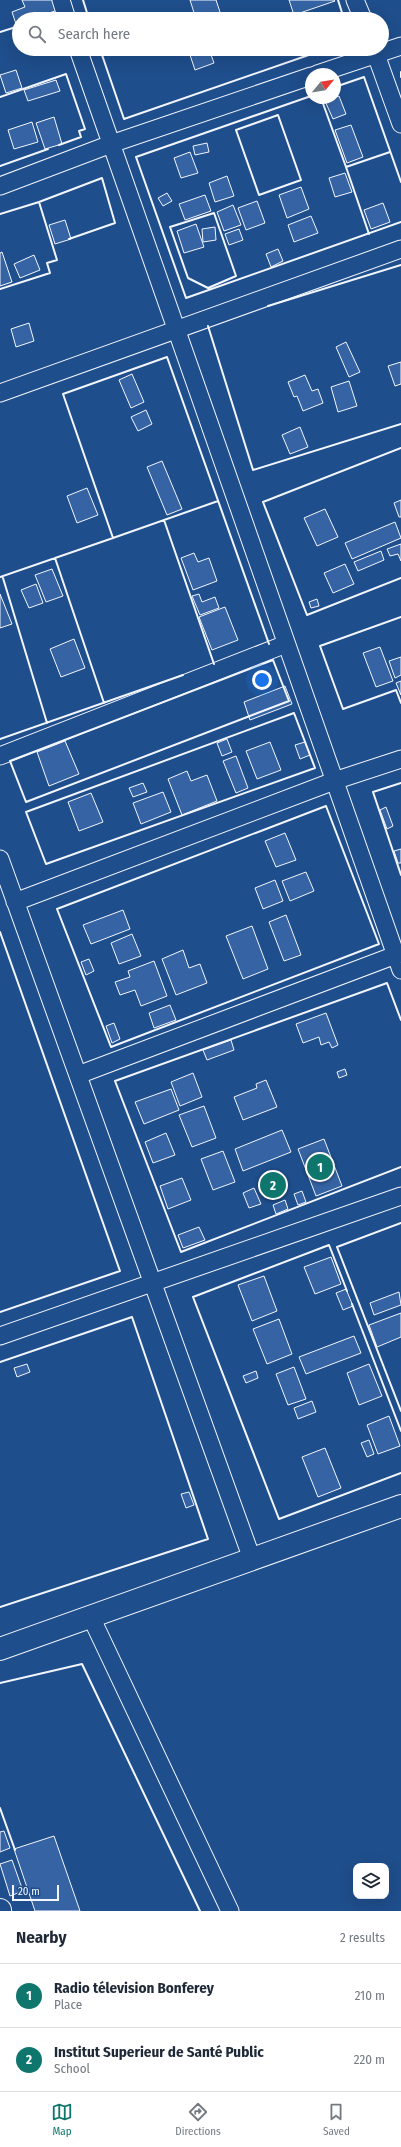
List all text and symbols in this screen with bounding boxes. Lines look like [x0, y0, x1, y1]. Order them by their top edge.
search box [12, 12, 389, 56]
icon: search [26, 23, 48, 45]
text: Search here [58, 25, 130, 43]
north arrow [305, 68, 341, 104]
your location [252, 670, 272, 690]
pin: 1 [307, 1152, 333, 1182]
pin: 2 [260, 1170, 286, 1200]
map controls [353, 1863, 389, 1899]
button: layers [353, 1863, 389, 1899]
scale bar [12, 1883, 59, 1902]
text: 20 m [18, 1885, 40, 1898]
text: Nearby [16, 1927, 67, 1948]
text: 2 results [340, 1930, 385, 1945]
text: Radio télevision Bonferey [54, 1979, 214, 1997]
text: 1 [26, 1988, 32, 2003]
text: 210 m [355, 1988, 385, 2003]
text: Place [54, 1997, 82, 2012]
text: Institut Superieur de Santé Public [54, 2043, 264, 2061]
text: 2 [26, 2052, 32, 2067]
text: 220 m [354, 2052, 385, 2067]
text: School [54, 2061, 90, 2076]
tab: Map [51, 2101, 73, 2138]
tab: Directions [175, 2101, 221, 2138]
tab: Saved [323, 2101, 350, 2138]

